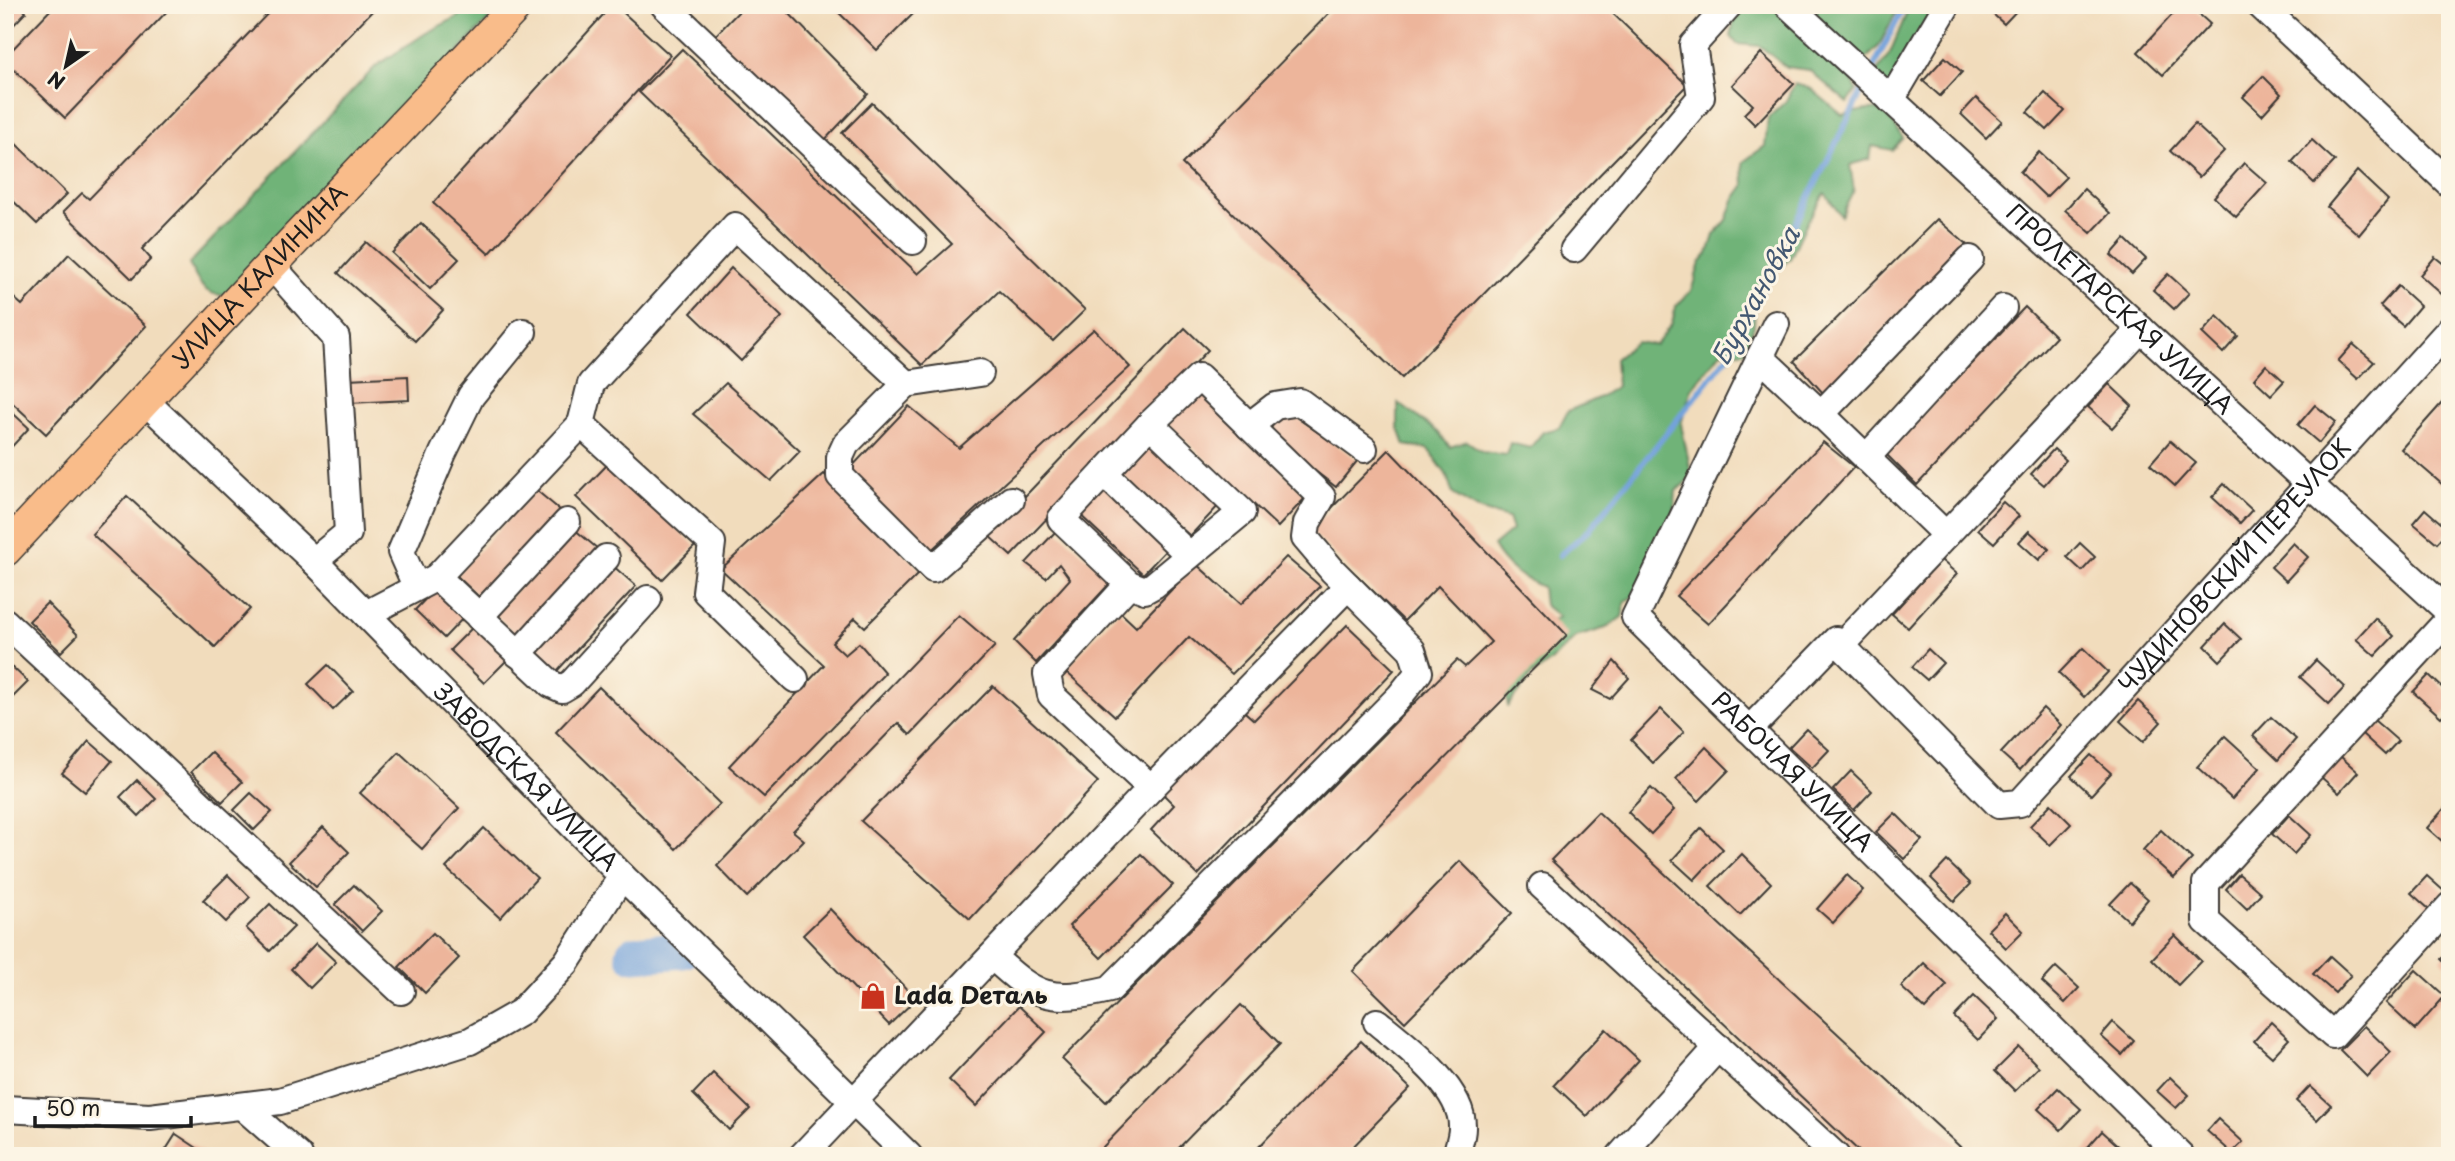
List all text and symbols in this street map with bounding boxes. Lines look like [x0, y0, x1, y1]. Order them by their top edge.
north arrow [32, 32, 102, 102]
text: N [42, 65, 70, 97]
street label: УЛИЦА КАЛИНИНА [163, 175, 355, 376]
street label: ПРОЛЕТАРСКАЯ УЛИЦА [1999, 194, 2243, 422]
water label: Бурхановка [1701, 218, 1809, 372]
street label: ЧУДИНОВСКИЙ ПЕРЕУЛОК [2108, 430, 2358, 700]
street label: ЗАВОДСКАЯ УЛИЦА [426, 674, 628, 879]
street label: РАБОЧАЯ УЛИЦА [1704, 682, 1883, 859]
place label: Lada Dеталь [894, 976, 1048, 1012]
shop icon: Lada Dеталь [858, 981, 888, 1011]
scale bar [35, 1084, 191, 1128]
text: 50 m [46, 1091, 100, 1123]

